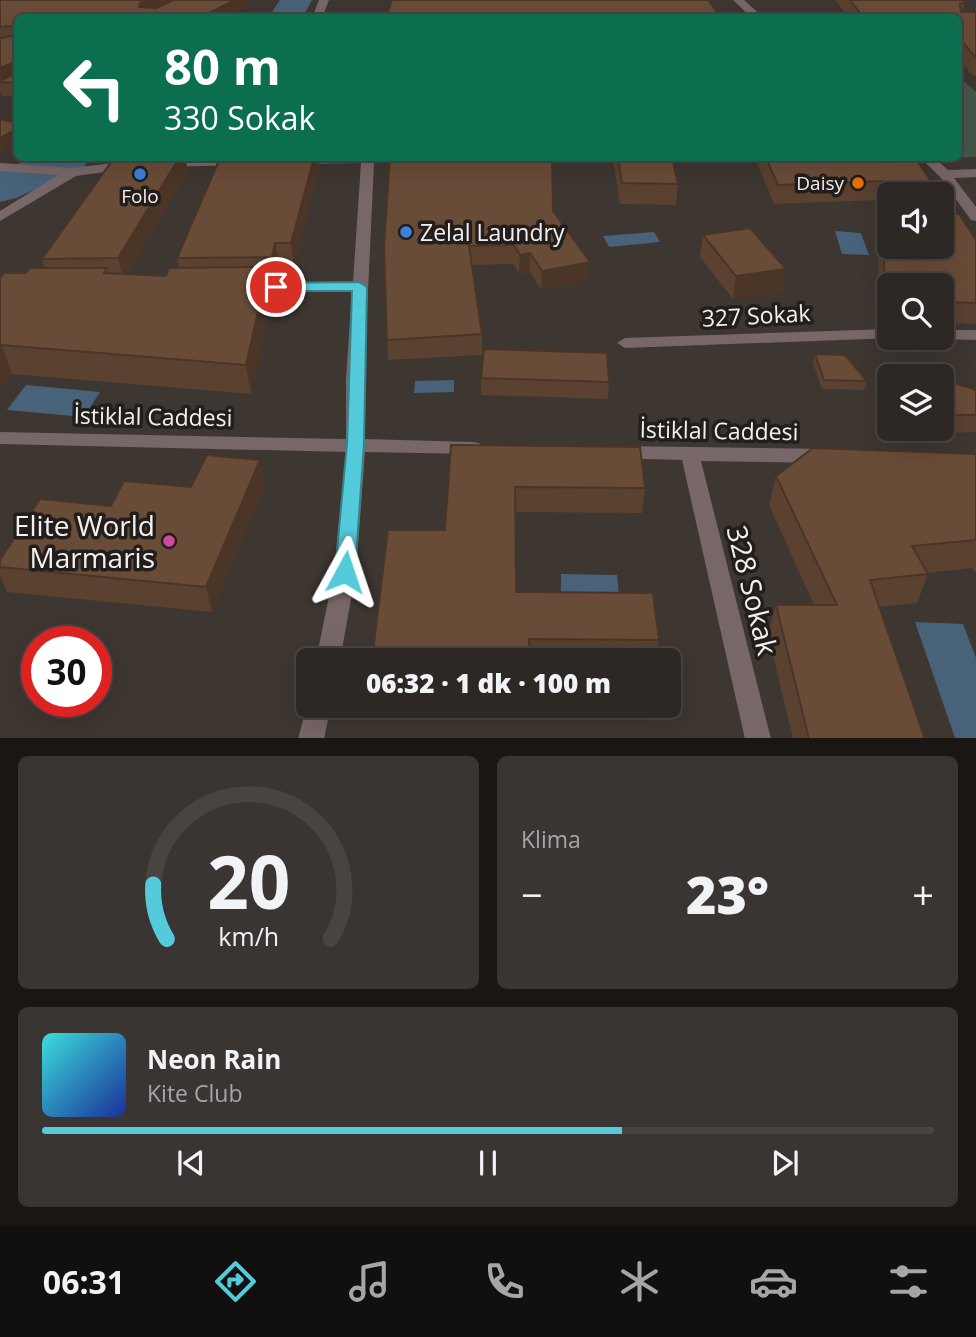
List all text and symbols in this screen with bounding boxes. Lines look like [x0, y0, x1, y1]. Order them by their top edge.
text: 80 m [164, 33, 281, 99]
icon: left [49, 42, 140, 133]
text: 330 Sokak [164, 96, 315, 139]
marker: Folo [132, 166, 148, 182]
place label: Daisy [796, 170, 844, 196]
marker: Daisy [850, 175, 866, 191]
map controls [877, 182, 954, 441]
button: sound [877, 182, 954, 259]
place label: Folo [121, 183, 159, 209]
place label: Zelal Laundry [420, 216, 565, 248]
marker: Zelal Laundry [398, 224, 414, 240]
pin [246, 257, 306, 317]
icon: arrive [257, 268, 295, 306]
button: search [877, 273, 954, 350]
street label: 327 Sokak [701, 296, 811, 334]
button: layers [877, 364, 954, 441]
street label: İstiklal Caddesi [73, 399, 233, 433]
street label: İstiklal Caddesi [639, 413, 799, 447]
place label: Elite World Marmaris [14, 506, 155, 576]
street label: 328 Sokak [719, 521, 788, 659]
marker: Elite World Marmaris [161, 533, 177, 549]
position arrow [308, 535, 382, 609]
speed limit sign: 30 [21, 626, 112, 717]
text: 06:32 · 1 dk · 100 m [366, 665, 611, 701]
text: Klima [521, 823, 581, 855]
text: 20 [207, 831, 290, 930]
text: 23° [686, 858, 769, 929]
text: − [521, 868, 543, 920]
text: + [912, 868, 934, 920]
text: km/h [218, 918, 279, 952]
text: Neon Rain [147, 1041, 281, 1077]
text: Kite Club [147, 1077, 242, 1109]
icon: previous [172, 1144, 210, 1182]
icon: pause [469, 1144, 507, 1182]
icon: next [766, 1144, 804, 1182]
icon: directions [211, 1257, 260, 1306]
icon: music [345, 1257, 394, 1306]
icon: phone [480, 1257, 529, 1306]
icon: climate [615, 1257, 664, 1306]
icon: car [749, 1257, 798, 1306]
icon: filters [884, 1257, 933, 1306]
text: 06:31 [43, 1260, 125, 1303]

